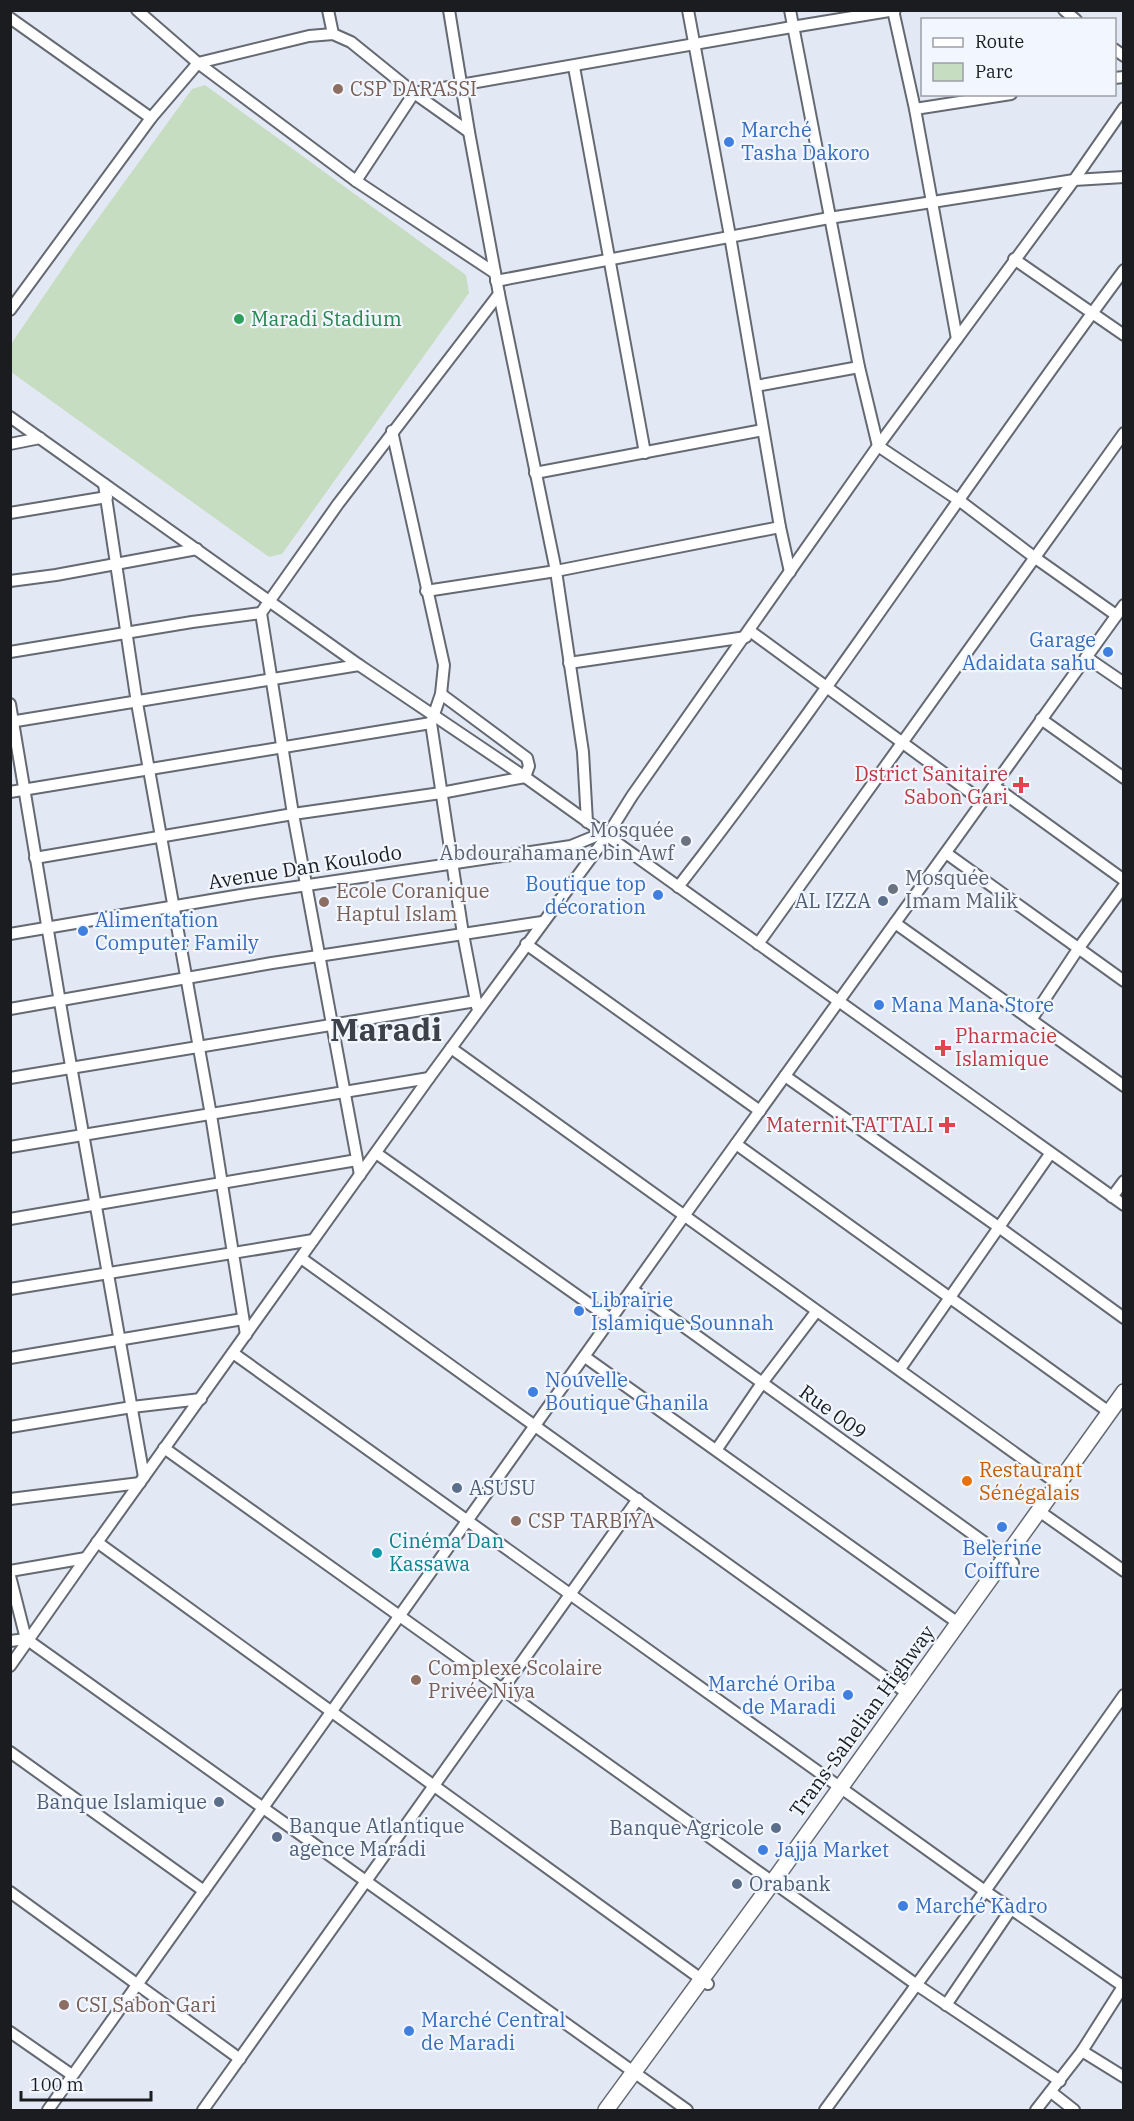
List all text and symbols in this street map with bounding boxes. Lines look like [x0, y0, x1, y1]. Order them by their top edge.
legend [921, 18, 1116, 96]
text: Route [975, 30, 1024, 53]
text: Parc [975, 60, 1013, 83]
place label: CSP DARASSI [350, 75, 477, 102]
marker: CSP DARASSI [331, 82, 345, 96]
place label: Marché Tasha Dakoro [741, 116, 870, 166]
marker: Marché Tasha Dakoro [722, 135, 736, 149]
place label: Maradi Stadium [251, 305, 402, 332]
marker: Maradi Stadium [232, 312, 246, 326]
place label: Garage Adaidata sahu [962, 626, 1096, 676]
marker: Garage Adaidata sahu [1101, 645, 1115, 659]
place label: Dstrict Sanitaire Sabon Gari [854, 760, 1008, 810]
marker: Dstrict Sanitaire Sabon Gari [1012, 776, 1030, 794]
place label: Mosquée Abdourahamane bin Awf [440, 816, 675, 866]
marker: Mosquée Abdourahamane bin Awf [679, 834, 693, 848]
street label: Avenue Dan Koulodo [206, 838, 404, 895]
place label: Mosquée Imam Malik [905, 864, 1018, 914]
place label: Boutique top décoration [525, 870, 646, 920]
place label: Ecole Coranique Haptul Islam [336, 877, 489, 927]
marker: Mosquée Imam Malik [886, 882, 900, 896]
place label: AL IZZA [795, 887, 871, 914]
marker: Boutique top décoration [651, 888, 665, 902]
marker: AL IZZA [876, 894, 890, 908]
marker: Ecole Coranique Haptul Islam [317, 895, 331, 909]
place label: Alimentation Computer Family [95, 906, 259, 956]
marker: Alimentation Computer Family [76, 924, 90, 938]
place label: Mana Mana Store [891, 991, 1054, 1018]
marker: Mana Mana Store [872, 998, 886, 1012]
district label: Maradi [330, 1008, 442, 1050]
place label: Pharmacie Islamique [955, 1022, 1057, 1072]
marker: Pharmacie Islamique [936, 1041, 950, 1055]
place label: Maternit TATTALI [766, 1111, 934, 1138]
marker: Maternit TATTALI [938, 1116, 956, 1134]
place label: Librairie Islamique Sounnah [591, 1286, 774, 1336]
marker: Librairie Islamique Sounnah [572, 1304, 586, 1318]
place label: Nouvelle Boutique Ghanila [545, 1366, 709, 1416]
street label: Rue 009 [794, 1378, 872, 1445]
marker: Nouvelle Boutique Ghanila [526, 1385, 540, 1399]
place label: Restaurant Sénégalais [979, 1456, 1082, 1506]
place label: ASUSU [469, 1474, 536, 1501]
marker: Restaurant Sénégalais [960, 1474, 974, 1488]
marker: ASUSU [450, 1481, 464, 1495]
place label: CSP TARBIYA [528, 1507, 655, 1534]
marker: CSP TARBIYA [509, 1514, 523, 1528]
marker: Belerine Coiffure [995, 1520, 1009, 1534]
place label: Cinéma Dan Kassawa [389, 1527, 504, 1577]
place label: Belerine Coiffure [962, 1534, 1042, 1584]
marker: Cinéma Dan Kassawa [370, 1546, 384, 1560]
street label: Trans-Sahelian Highway [783, 1619, 941, 1822]
place label: Complexe Scolaire Privée Niya [428, 1654, 602, 1704]
place label: Marché Oriba de Maradi [708, 1670, 836, 1720]
marker: Complexe Scolaire Privée Niya [409, 1673, 423, 1687]
marker: Marché Oriba de Maradi [841, 1688, 855, 1702]
place label: Banque Islamique [36, 1788, 207, 1815]
marker: Banque Islamique [212, 1795, 226, 1809]
place label: Banque Atlantique agence Maradi [289, 1812, 464, 1862]
place label: Banque Agricole [609, 1814, 764, 1841]
marker: Banque Agricole [769, 1821, 783, 1835]
marker: Banque Atlantique agence Maradi [270, 1830, 284, 1844]
place label: Jajja Market [775, 1836, 889, 1863]
marker: Jajja Market [756, 1843, 770, 1857]
place label: Orabank [749, 1870, 831, 1897]
marker: Orabank [730, 1877, 744, 1891]
place label: Marché Kadro [915, 1892, 1047, 1919]
marker: Marché Kadro [896, 1899, 910, 1913]
place label: CSI Sabon Gari [76, 1991, 216, 2018]
marker: CSI Sabon Gari [57, 1998, 71, 2012]
place label: Marché Central de Maradi [421, 2006, 566, 2056]
marker: Marché Central de Maradi [402, 2024, 416, 2038]
scale bar [21, 2064, 152, 2102]
text: 100 m [30, 2073, 84, 2096]

